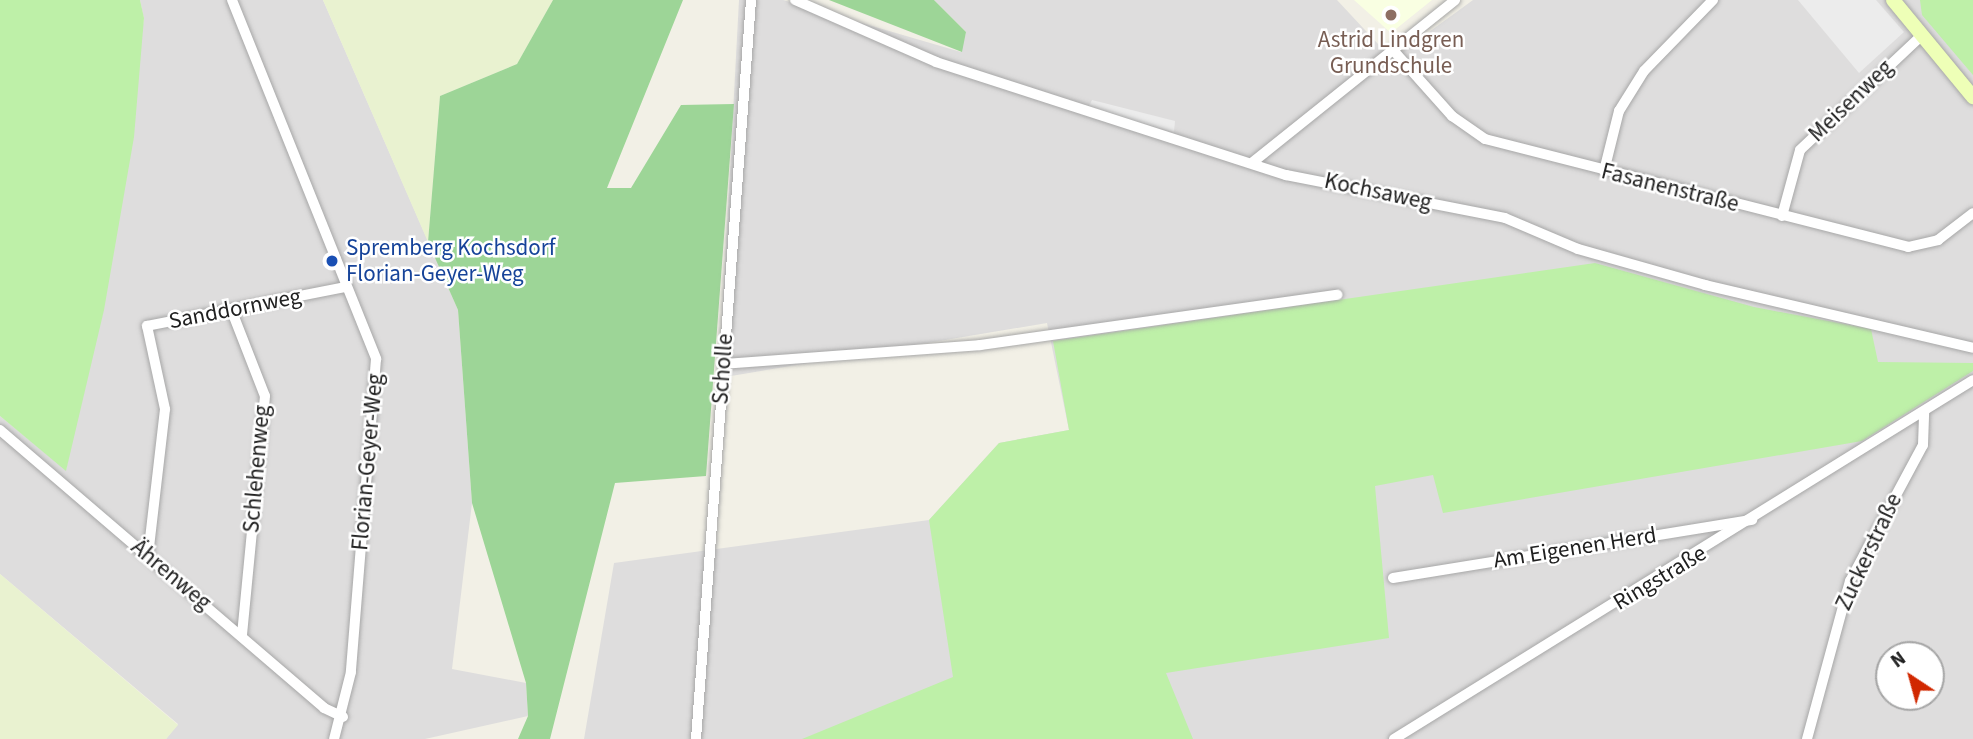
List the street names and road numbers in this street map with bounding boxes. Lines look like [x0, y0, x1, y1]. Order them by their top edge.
street label: Meisenweg [1803, 54, 1899, 148]
street label: Fasanenstraße [1598, 158, 1742, 218]
street label: Kochsaweg [1322, 167, 1434, 217]
street label: Sanddornweg [166, 283, 304, 335]
street label: Scholle [707, 333, 739, 405]
street label: Florian-Geyer-Weg [347, 372, 389, 552]
street label: Schlehenweg [238, 404, 276, 534]
street label: Zuckerstraße [1830, 489, 1908, 615]
street label: Am Eigenen Herd [1492, 521, 1658, 575]
street label: Ährenweg [125, 534, 217, 616]
street label: Ringstraße [1609, 540, 1711, 616]

